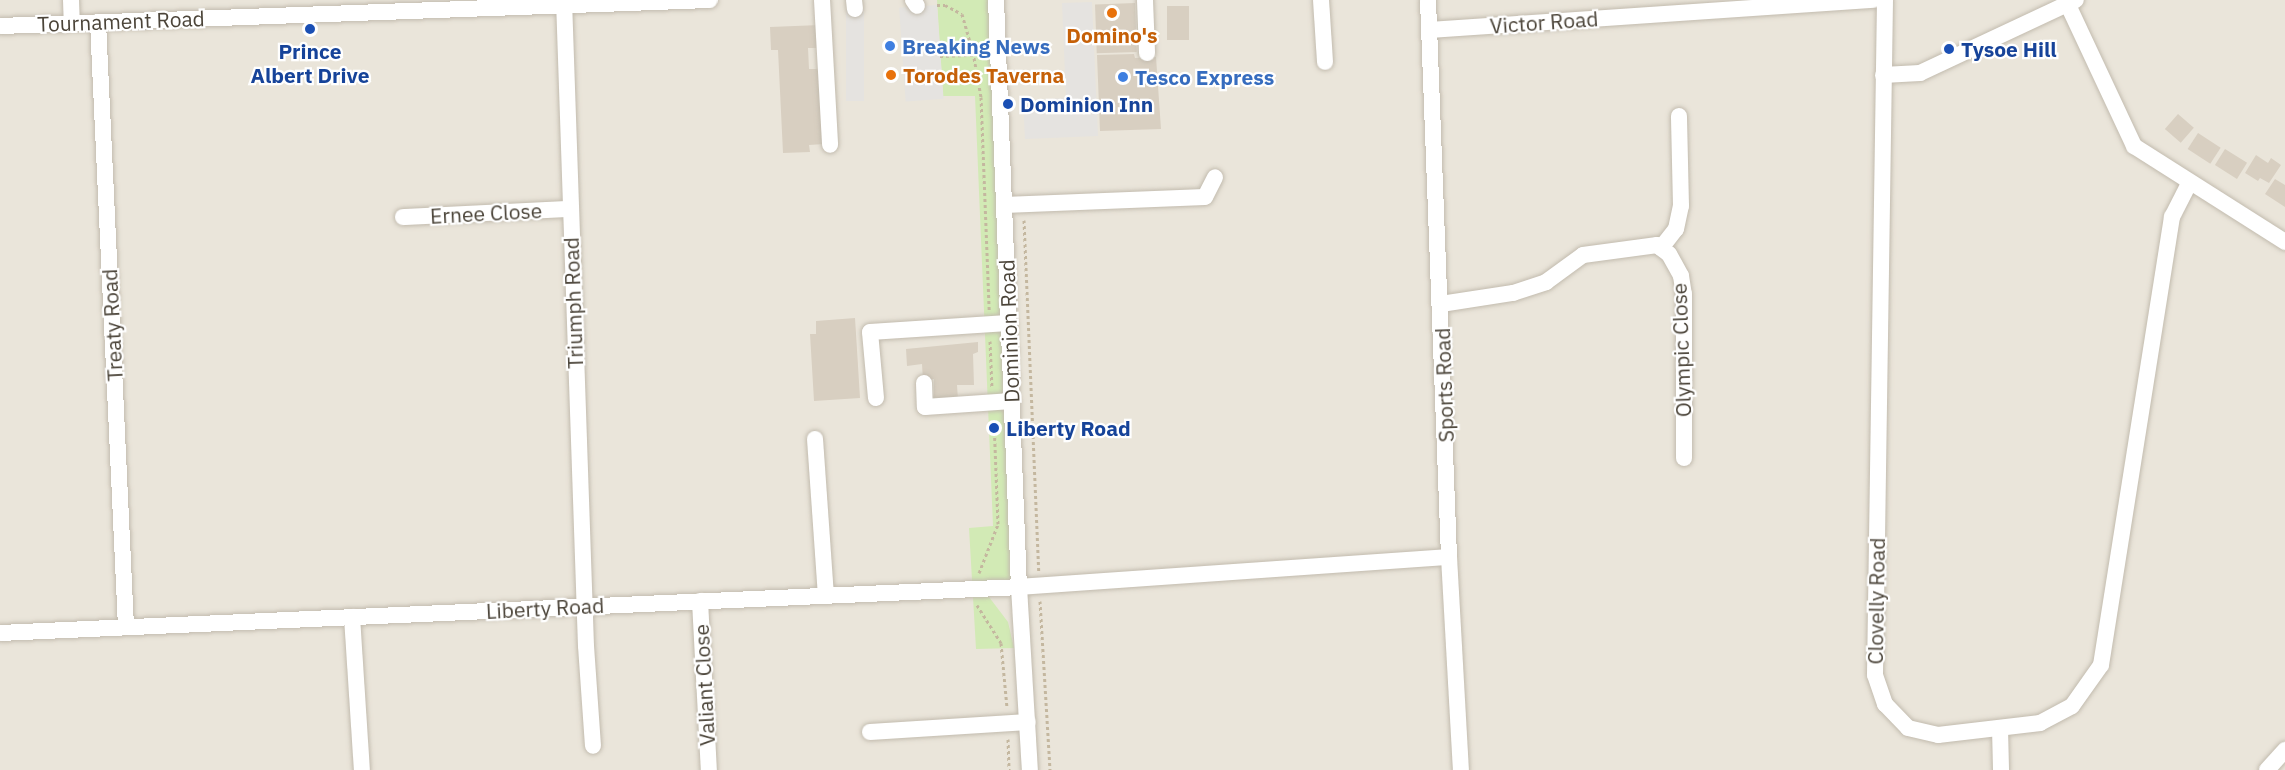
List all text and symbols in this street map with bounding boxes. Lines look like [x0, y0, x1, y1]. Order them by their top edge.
street label: Tournament Road [37, 5, 205, 37]
marker: Domino's [1105, 6, 1119, 20]
street label: Victor Road [1489, 6, 1599, 38]
marker: Prince Albert Drive [303, 22, 317, 36]
place label: Domino's [1066, 22, 1158, 48]
place label: Breaking News [902, 33, 1050, 59]
place label: Tysoe Hill [1961, 36, 2057, 62]
place label: Prince Albert Drive [251, 38, 369, 88]
marker: Breaking News [883, 39, 897, 53]
marker: Tysoe Hill [1942, 42, 1956, 56]
place label: Torodes Taverna [903, 62, 1064, 88]
place label: Tesco Express [1135, 64, 1274, 90]
marker: Torodes Taverna [884, 68, 898, 82]
marker: Tesco Express [1116, 70, 1130, 84]
place label: Dominion Inn [1020, 91, 1153, 117]
marker: Dominion Inn [1001, 97, 1015, 111]
street label: Ernee Close [429, 197, 543, 229]
street label: Triumph Road [558, 237, 588, 369]
street label: Dominion Road [994, 259, 1024, 403]
street label: Treaty Road [96, 268, 128, 382]
street label: Olympic Close [1666, 282, 1696, 418]
street label: Sports Road [1429, 327, 1459, 443]
place label: Liberty Road [1006, 415, 1131, 441]
marker: Liberty Road [987, 421, 1001, 435]
street label: Clovelly Road [1862, 537, 1890, 665]
street label: Liberty Road [485, 592, 605, 624]
street label: Valiant Close [688, 623, 720, 747]

